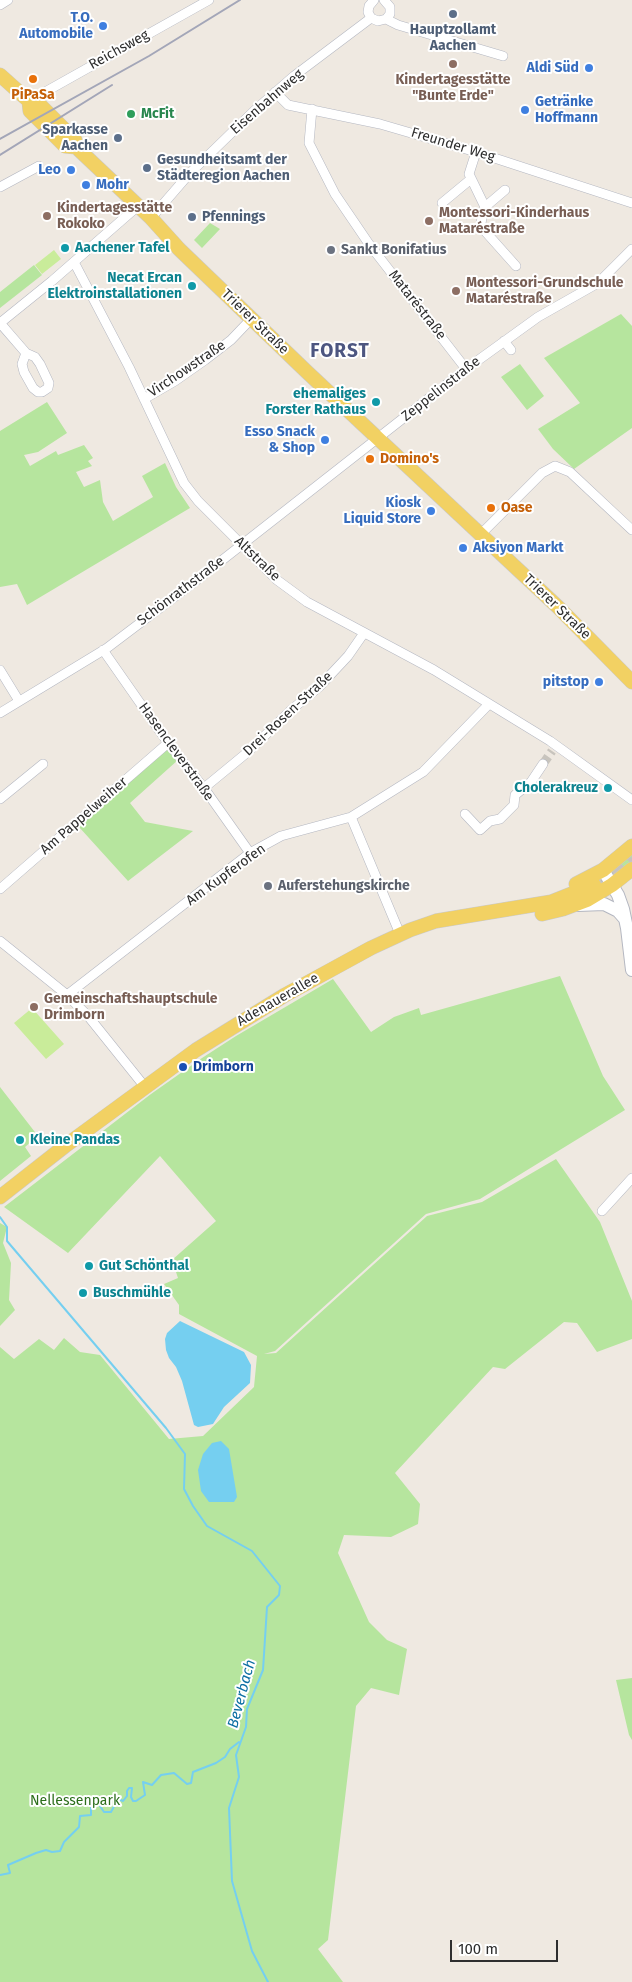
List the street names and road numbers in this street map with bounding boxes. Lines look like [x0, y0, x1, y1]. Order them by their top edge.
street label: Reichsweg [86, 27, 152, 73]
street label: Eisenbahnweg [227, 66, 307, 138]
street label: Freunder Weg [409, 124, 497, 166]
street label: Mataréstraße [385, 267, 449, 343]
street label: Trierer Straße [218, 286, 292, 358]
street label: Virchowstraße [145, 337, 229, 401]
street label: Zeppelinstraße [398, 353, 484, 425]
street label: Altstraße [231, 533, 283, 585]
street label: Schönrathstraße [134, 553, 228, 629]
street label: Trierer Straße [520, 571, 594, 643]
street label: Drei-Rosen-Straße [240, 668, 336, 760]
street label: Hasencleverstraße [135, 700, 217, 804]
street label: Am Pappelweiher [37, 774, 131, 858]
street label: Am Kupferofen [183, 841, 269, 909]
street label: Adenauerallee [234, 970, 322, 1030]

